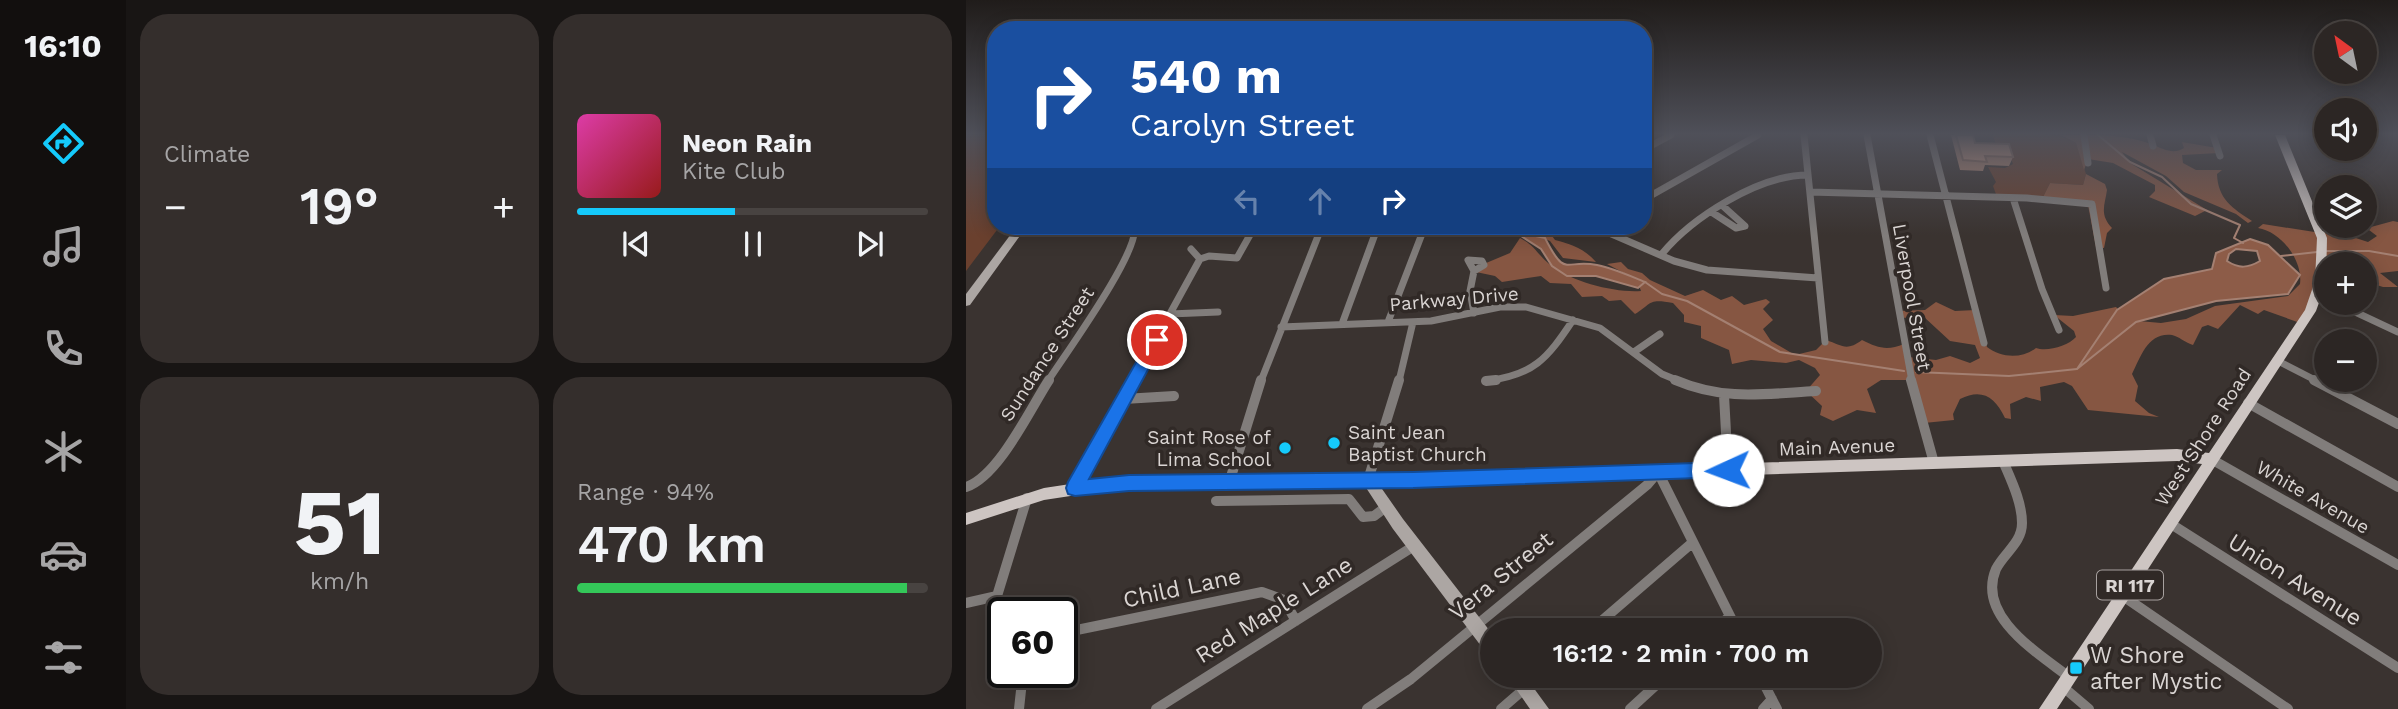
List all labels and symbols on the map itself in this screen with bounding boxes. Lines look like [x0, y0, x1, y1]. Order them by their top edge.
north arrow [2314, 21, 2376, 84]
street label: Liverpool Street [1888, 222, 1936, 372]
street label: Parkway Drive [1388, 282, 1520, 316]
street label: Sundance Street [995, 283, 1099, 425]
pin [1127, 310, 1187, 370]
street label: West Shore Road [2150, 364, 2256, 510]
place label: Saint Jean Baptist Church [1348, 421, 1487, 466]
place label: Saint Rose of Lima School [1147, 426, 1272, 471]
position arrow [1691, 433, 1765, 507]
street label: Main Avenue [1778, 433, 1896, 461]
marker: Saint Jean Baptist Church [1326, 435, 1342, 451]
marker: Saint Rose of Lima School [1277, 440, 1293, 456]
street label: White Avenue [2252, 455, 2374, 539]
street label: Vera Street [1444, 526, 1559, 626]
street label: Union Avenue [2223, 528, 2367, 632]
street label: Red Maple Lane [1191, 551, 1357, 669]
street label: Child Lane [1121, 562, 1243, 614]
road number: RI 117 [2097, 570, 2163, 600]
speed limit sign: 60 [987, 597, 1078, 688]
place label: W Shore after Mystic [2090, 642, 2222, 695]
marker: W Shore after Mystic [2068, 660, 2084, 676]

